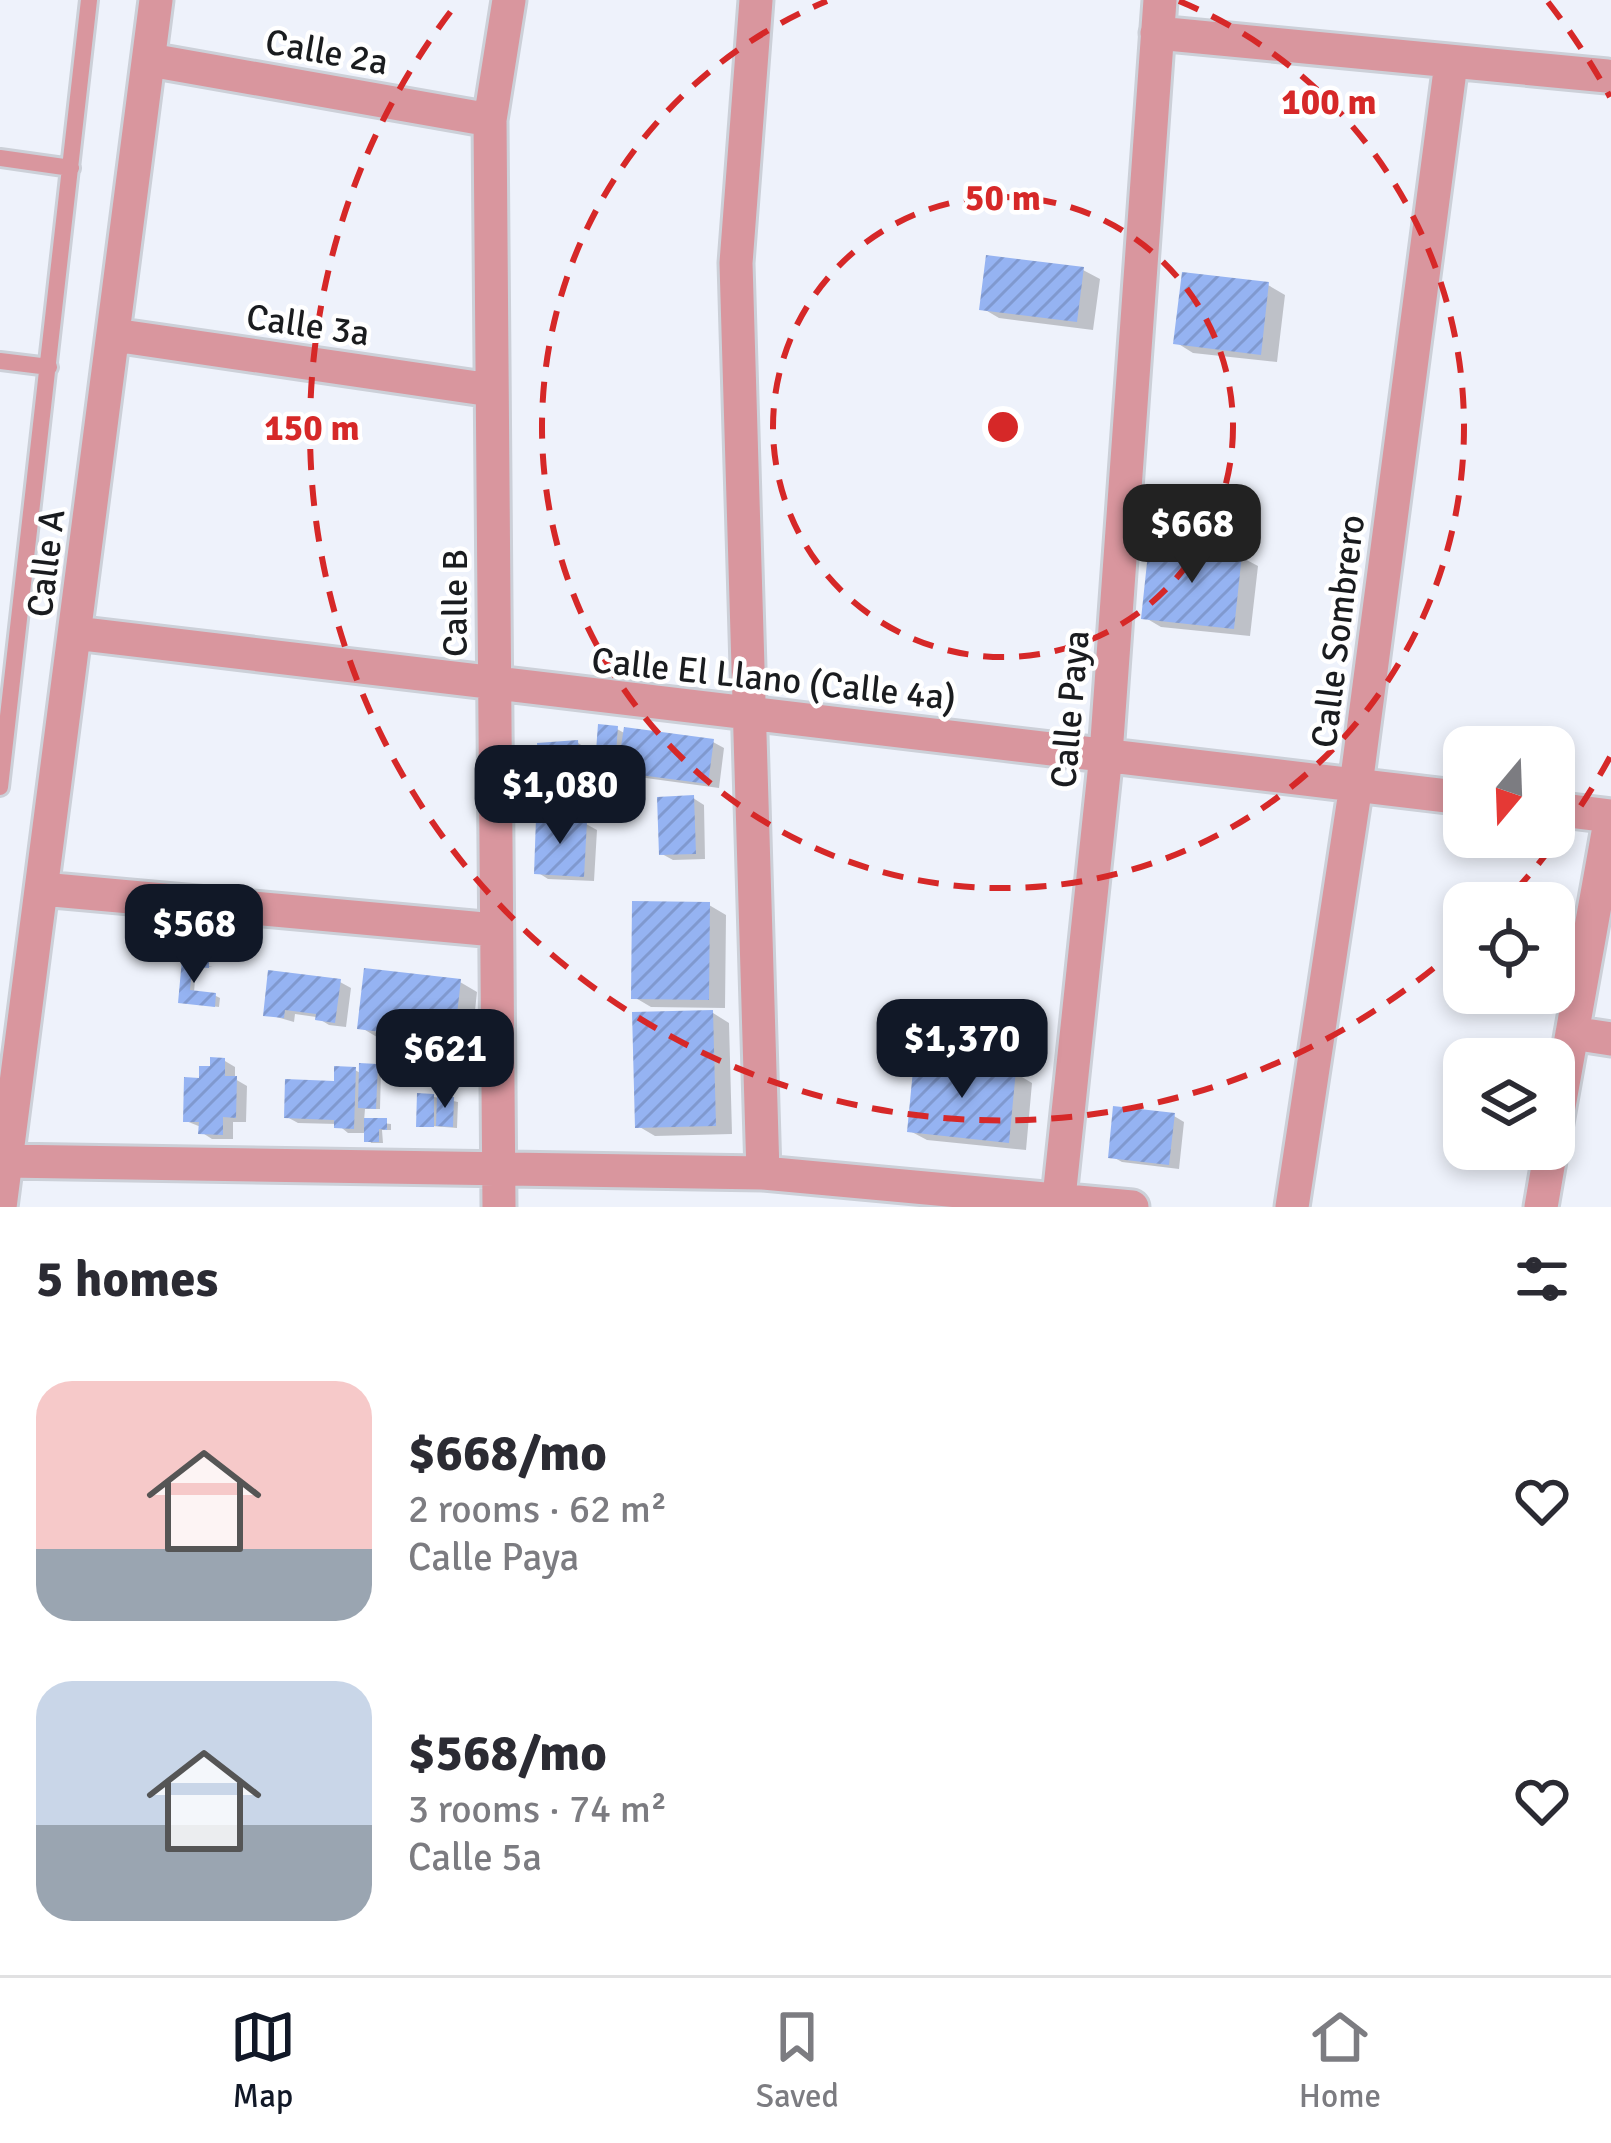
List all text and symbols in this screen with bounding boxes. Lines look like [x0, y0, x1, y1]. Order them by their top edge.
street label: Calle 2a [262, 20, 392, 85]
text: 100 m [1281, 80, 1377, 125]
text: 50 m [965, 176, 1041, 221]
street label: Calle 3a [243, 295, 372, 356]
text: 150 m [264, 406, 360, 451]
centre of rings [982, 406, 1024, 448]
pin: $668 [1121, 484, 1263, 586]
text: $668 [1150, 499, 1234, 547]
street label: Calle A [18, 507, 75, 620]
street label: Calle Sombrero [1302, 512, 1375, 750]
street label: Calle B [433, 549, 478, 657]
street label: Calle Paya [1041, 628, 1100, 790]
street label: Calle El Llano (Calle 4a) [589, 638, 958, 721]
north arrow [1443, 726, 1575, 858]
map controls [1443, 726, 1575, 1170]
pin: $1,080 [462, 745, 658, 847]
text: $1,080 [502, 760, 618, 808]
button: locate [1443, 882, 1575, 1014]
pin: $568 [123, 884, 265, 986]
text: $568 [152, 899, 236, 947]
pin: $1,370 [864, 999, 1060, 1101]
pin: $621 [374, 1009, 516, 1111]
text: $1,370 [904, 1014, 1020, 1062]
text: $621 [403, 1024, 487, 1072]
button: layers [1443, 1038, 1575, 1170]
icon: filters [1509, 1246, 1575, 1312]
text: 5 homes [36, 1248, 218, 1311]
text: $668/mo [408, 1422, 607, 1485]
icon: home [132, 1429, 276, 1573]
icon: heart [1509, 1468, 1575, 1534]
text: 2 rooms · 62 m² [408, 1485, 667, 1533]
text: Calle Paya [408, 1533, 579, 1581]
text: $568/mo [408, 1722, 607, 1785]
icon: home [132, 1729, 276, 1873]
icon: heart [1509, 1768, 1575, 1834]
text: 3 rooms · 74 m² [408, 1785, 667, 1833]
text: Calle 5a [408, 1833, 542, 1881]
tab: Map [230, 2004, 296, 2117]
tab: Saved [756, 2004, 839, 2117]
tab: Home [1299, 2004, 1381, 2117]

